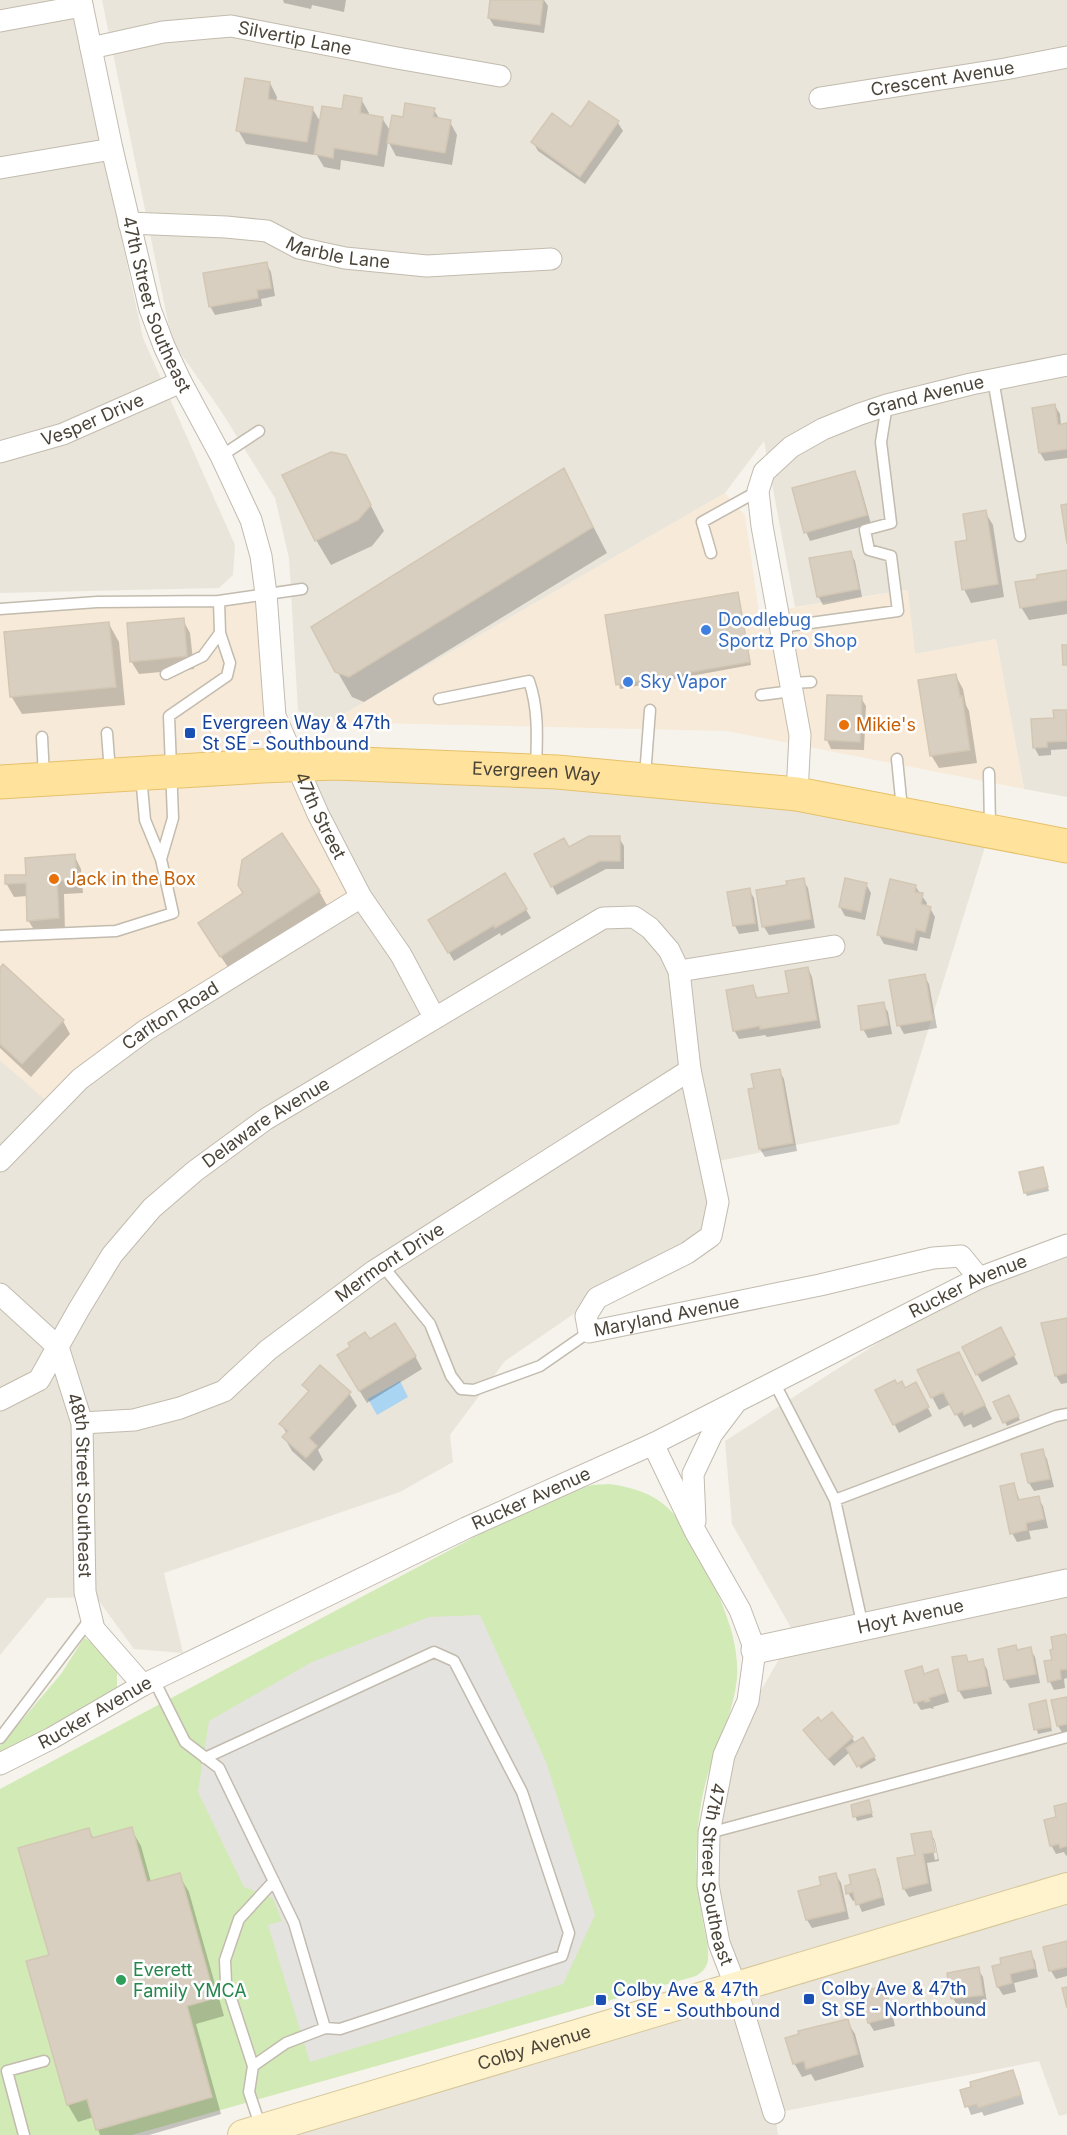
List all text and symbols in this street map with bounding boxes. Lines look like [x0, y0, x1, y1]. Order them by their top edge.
street label: Silvertip Lane [236, 17, 354, 59]
street label: Crescent Avenue [869, 56, 1016, 100]
street label: 47th Street Southeast [118, 214, 196, 396]
street label: Marble Lane [282, 232, 391, 272]
street label: Grand Avenue [864, 371, 986, 421]
street label: Vesper Drive [39, 389, 147, 450]
place label: Doodlebug Sportz Pro Shop [718, 609, 857, 651]
marker: Doodlebug Sportz Pro Shop [699, 623, 713, 637]
place label: Sky Vapor [640, 671, 727, 692]
marker: Sky Vapor [621, 675, 635, 689]
place label: Evergreen Way & 47th St SE - Southbound [202, 712, 391, 754]
place label: Mikie's [856, 714, 916, 735]
marker: Mikie's [837, 718, 851, 732]
marker: Evergreen Way & 47th St SE - Southbound [183, 726, 197, 740]
street label: Evergreen Way [472, 758, 601, 786]
street label: 47th Street [291, 768, 350, 862]
place label: Jack in the Box [66, 868, 196, 889]
marker: Jack in the Box [47, 872, 61, 886]
street label: Carlton Road [118, 977, 222, 1054]
street label: Delaware Avenue [198, 1073, 333, 1172]
street label: Mermont Drive [331, 1218, 448, 1306]
street label: Rucker Avenue [905, 1250, 1030, 1322]
street label: Maryland Avenue [592, 1291, 741, 1341]
street label: 48th Street Southeast [63, 1390, 96, 1578]
street label: Rucker Avenue [468, 1463, 593, 1534]
street label: Hoyt Avenue [855, 1594, 966, 1638]
street label: Rucker Avenue [35, 1671, 155, 1753]
street label: 47th Street Southeast [698, 1781, 738, 1968]
place label: Everett Family YMCA [133, 1959, 247, 2001]
marker: Everett Family YMCA [114, 1973, 128, 1987]
place label: Colby Ave & 47th St SE - Northbound [821, 1978, 986, 2020]
place label: Colby Ave & 47th St SE - Southbound [613, 1979, 780, 2021]
marker: Colby Ave & 47th St SE - Northbound [802, 1992, 816, 2006]
marker: Colby Ave & 47th St SE - Southbound [594, 1993, 608, 2007]
street label: Colby Avenue [475, 2020, 593, 2074]

